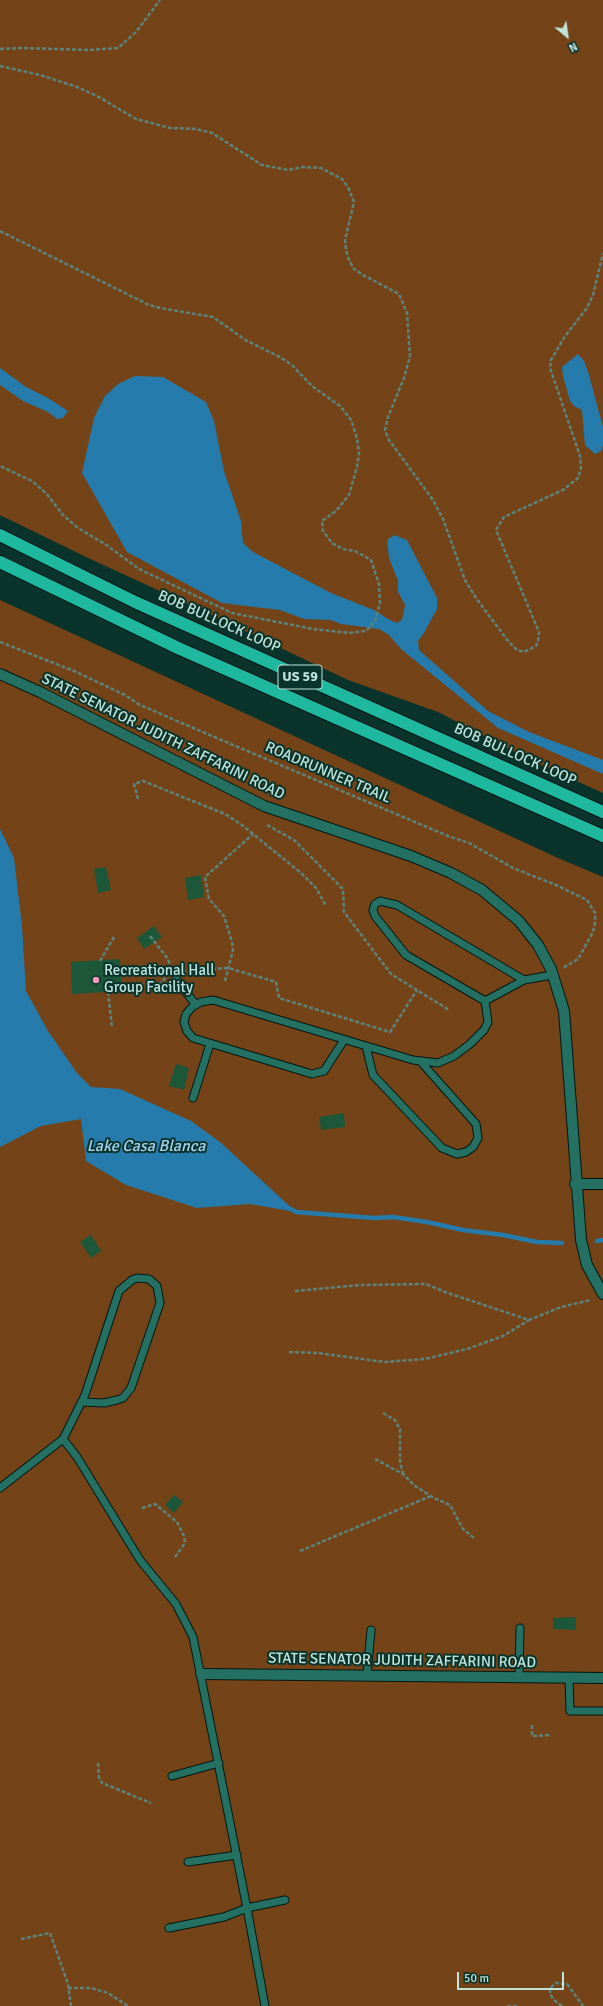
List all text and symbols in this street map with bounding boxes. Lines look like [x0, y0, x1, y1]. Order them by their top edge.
north arrow [547, 16, 587, 56]
text: N [567, 39, 580, 54]
street label: BOB BULLOCK LOOP [155, 587, 283, 657]
road number: US 59 [278, 665, 322, 689]
street label: STATE SENATOR JUDITH ZAFFARINI ROAD [39, 670, 287, 804]
street label: BOB BULLOCK LOOP [451, 720, 579, 790]
street label: ROADRUNNER TRAIL [262, 738, 394, 808]
place label: Recreational Hall Group Facility [104, 962, 215, 997]
marker: Recreational Hall Group Facility [91, 975, 101, 985]
water label: Lake Casa Blanca [87, 1137, 205, 1157]
street label: STATE SENATOR JUDITH ZAFFARINI ROAD [268, 1650, 536, 1672]
scale bar [459, 1964, 566, 1990]
text: 50 m [464, 1971, 489, 1986]

